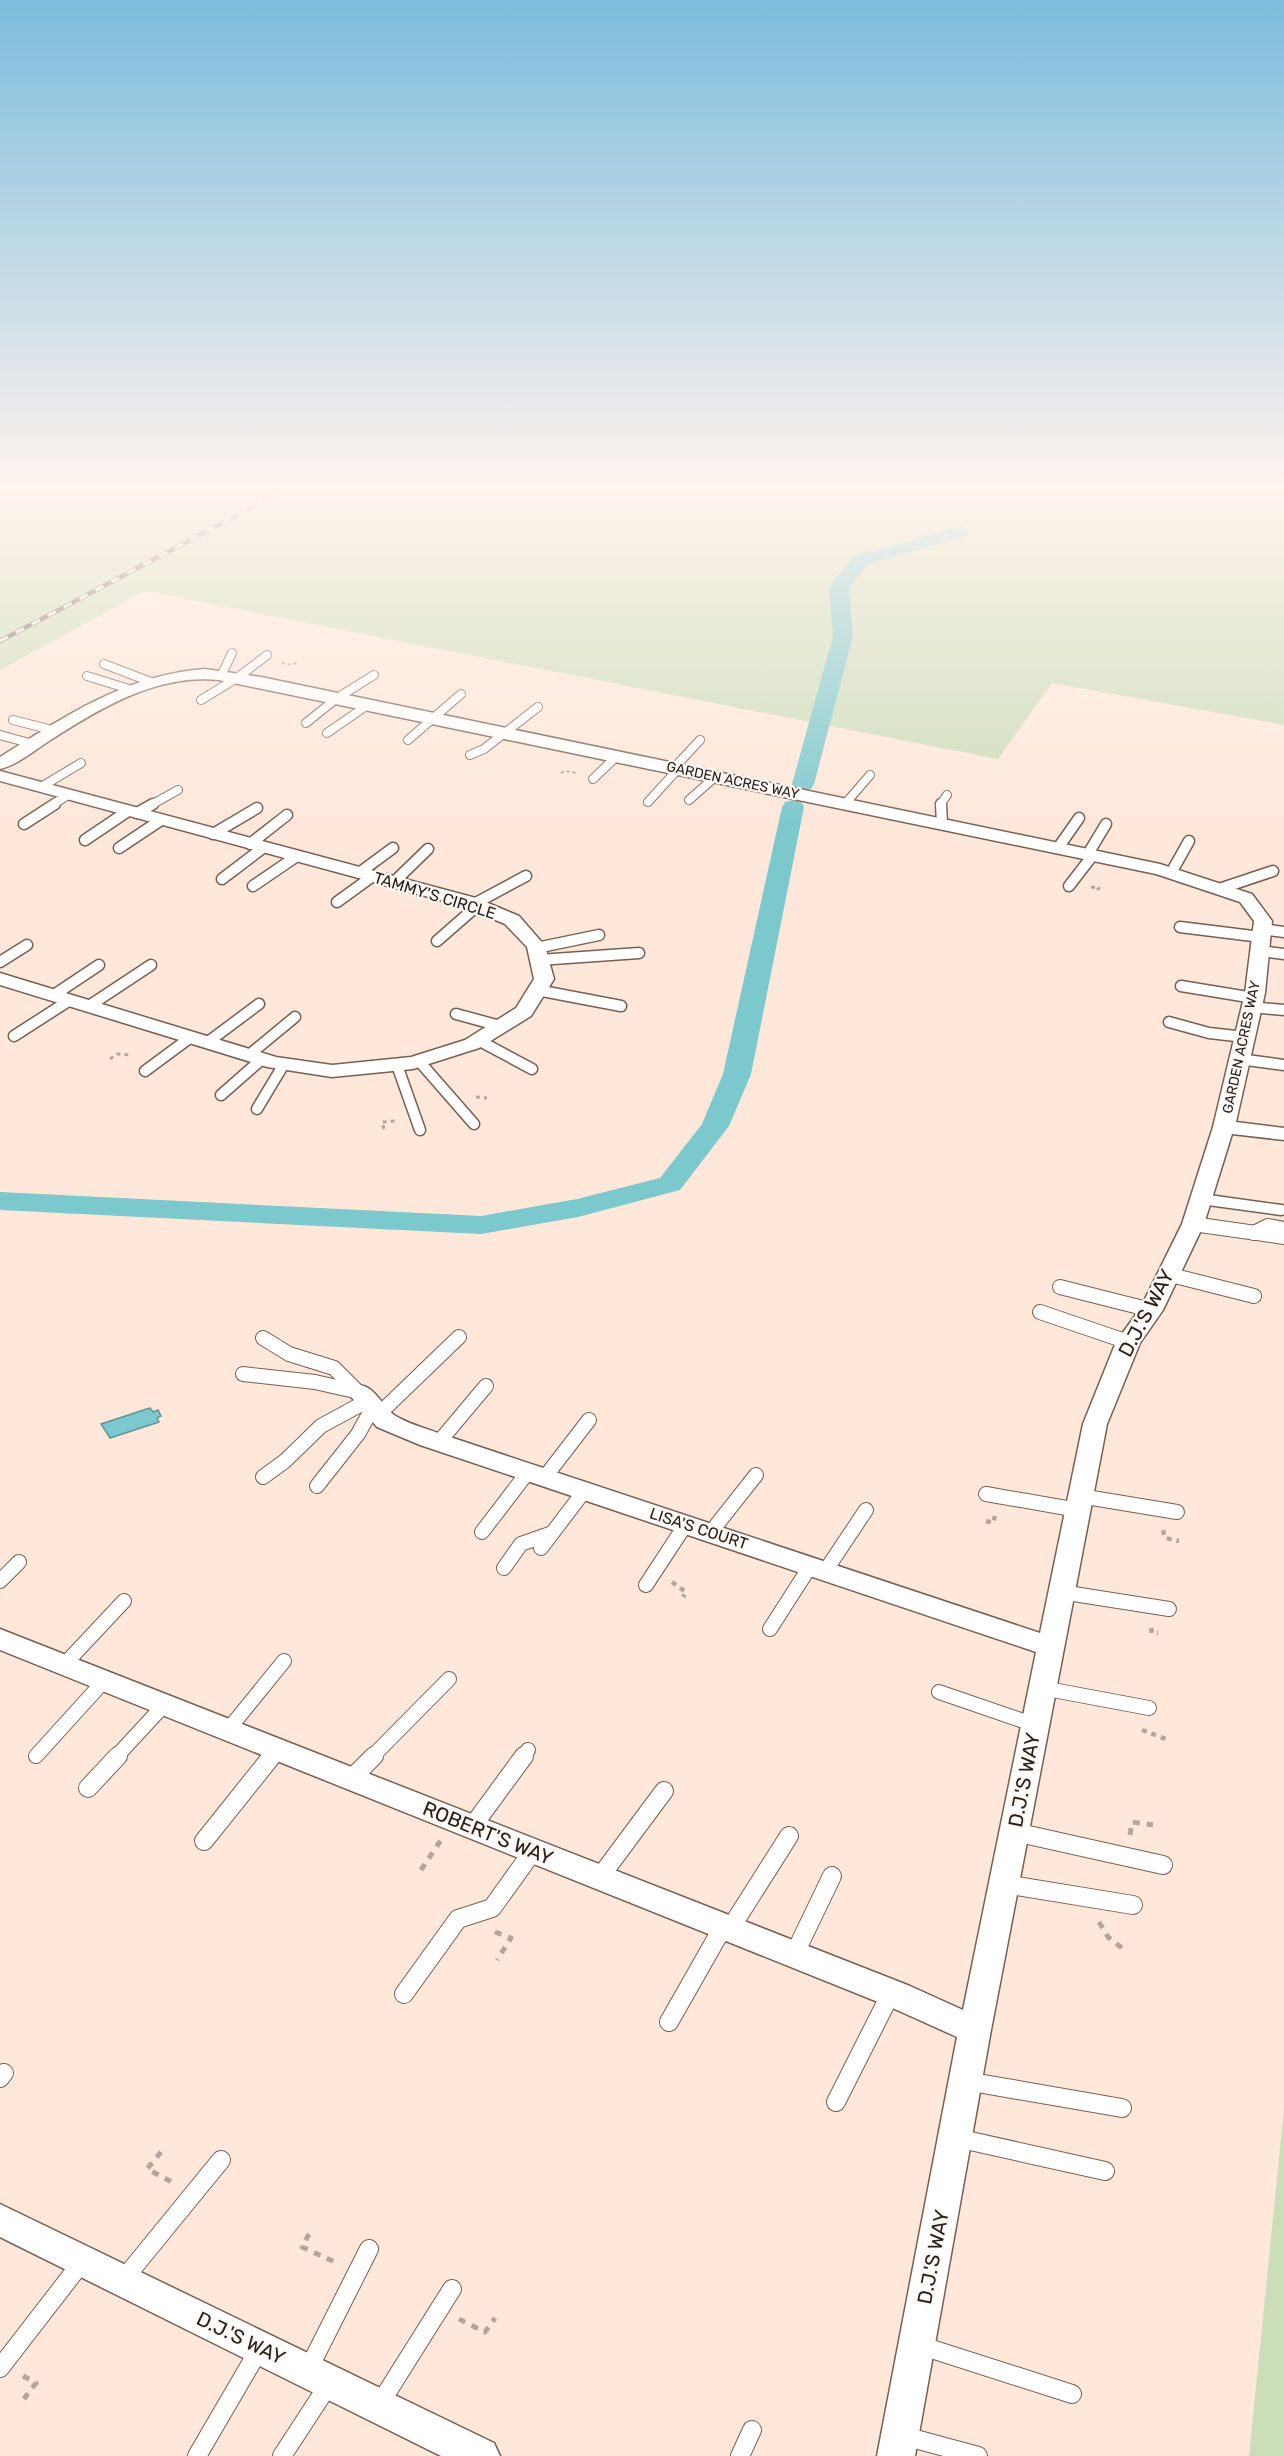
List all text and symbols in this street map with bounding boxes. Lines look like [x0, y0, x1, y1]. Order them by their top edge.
street label: GARDEN ACRES WAY [665, 758, 801, 803]
street label: TAMMY'S CIRCLE [371, 868, 498, 923]
street label: GARDEN ACRES WAY [1219, 979, 1264, 1115]
street label: D.J.'S WAY [1113, 1265, 1179, 1361]
street label: LISA'S COURT [647, 1504, 751, 1553]
street label: D.J.'S WAY [1003, 1731, 1045, 1829]
street label: ROBERT'S WAY [419, 1796, 557, 1870]
street label: D.J.'S WAY [912, 2208, 954, 2306]
street label: D.J.'S WAY [193, 2306, 289, 2370]

